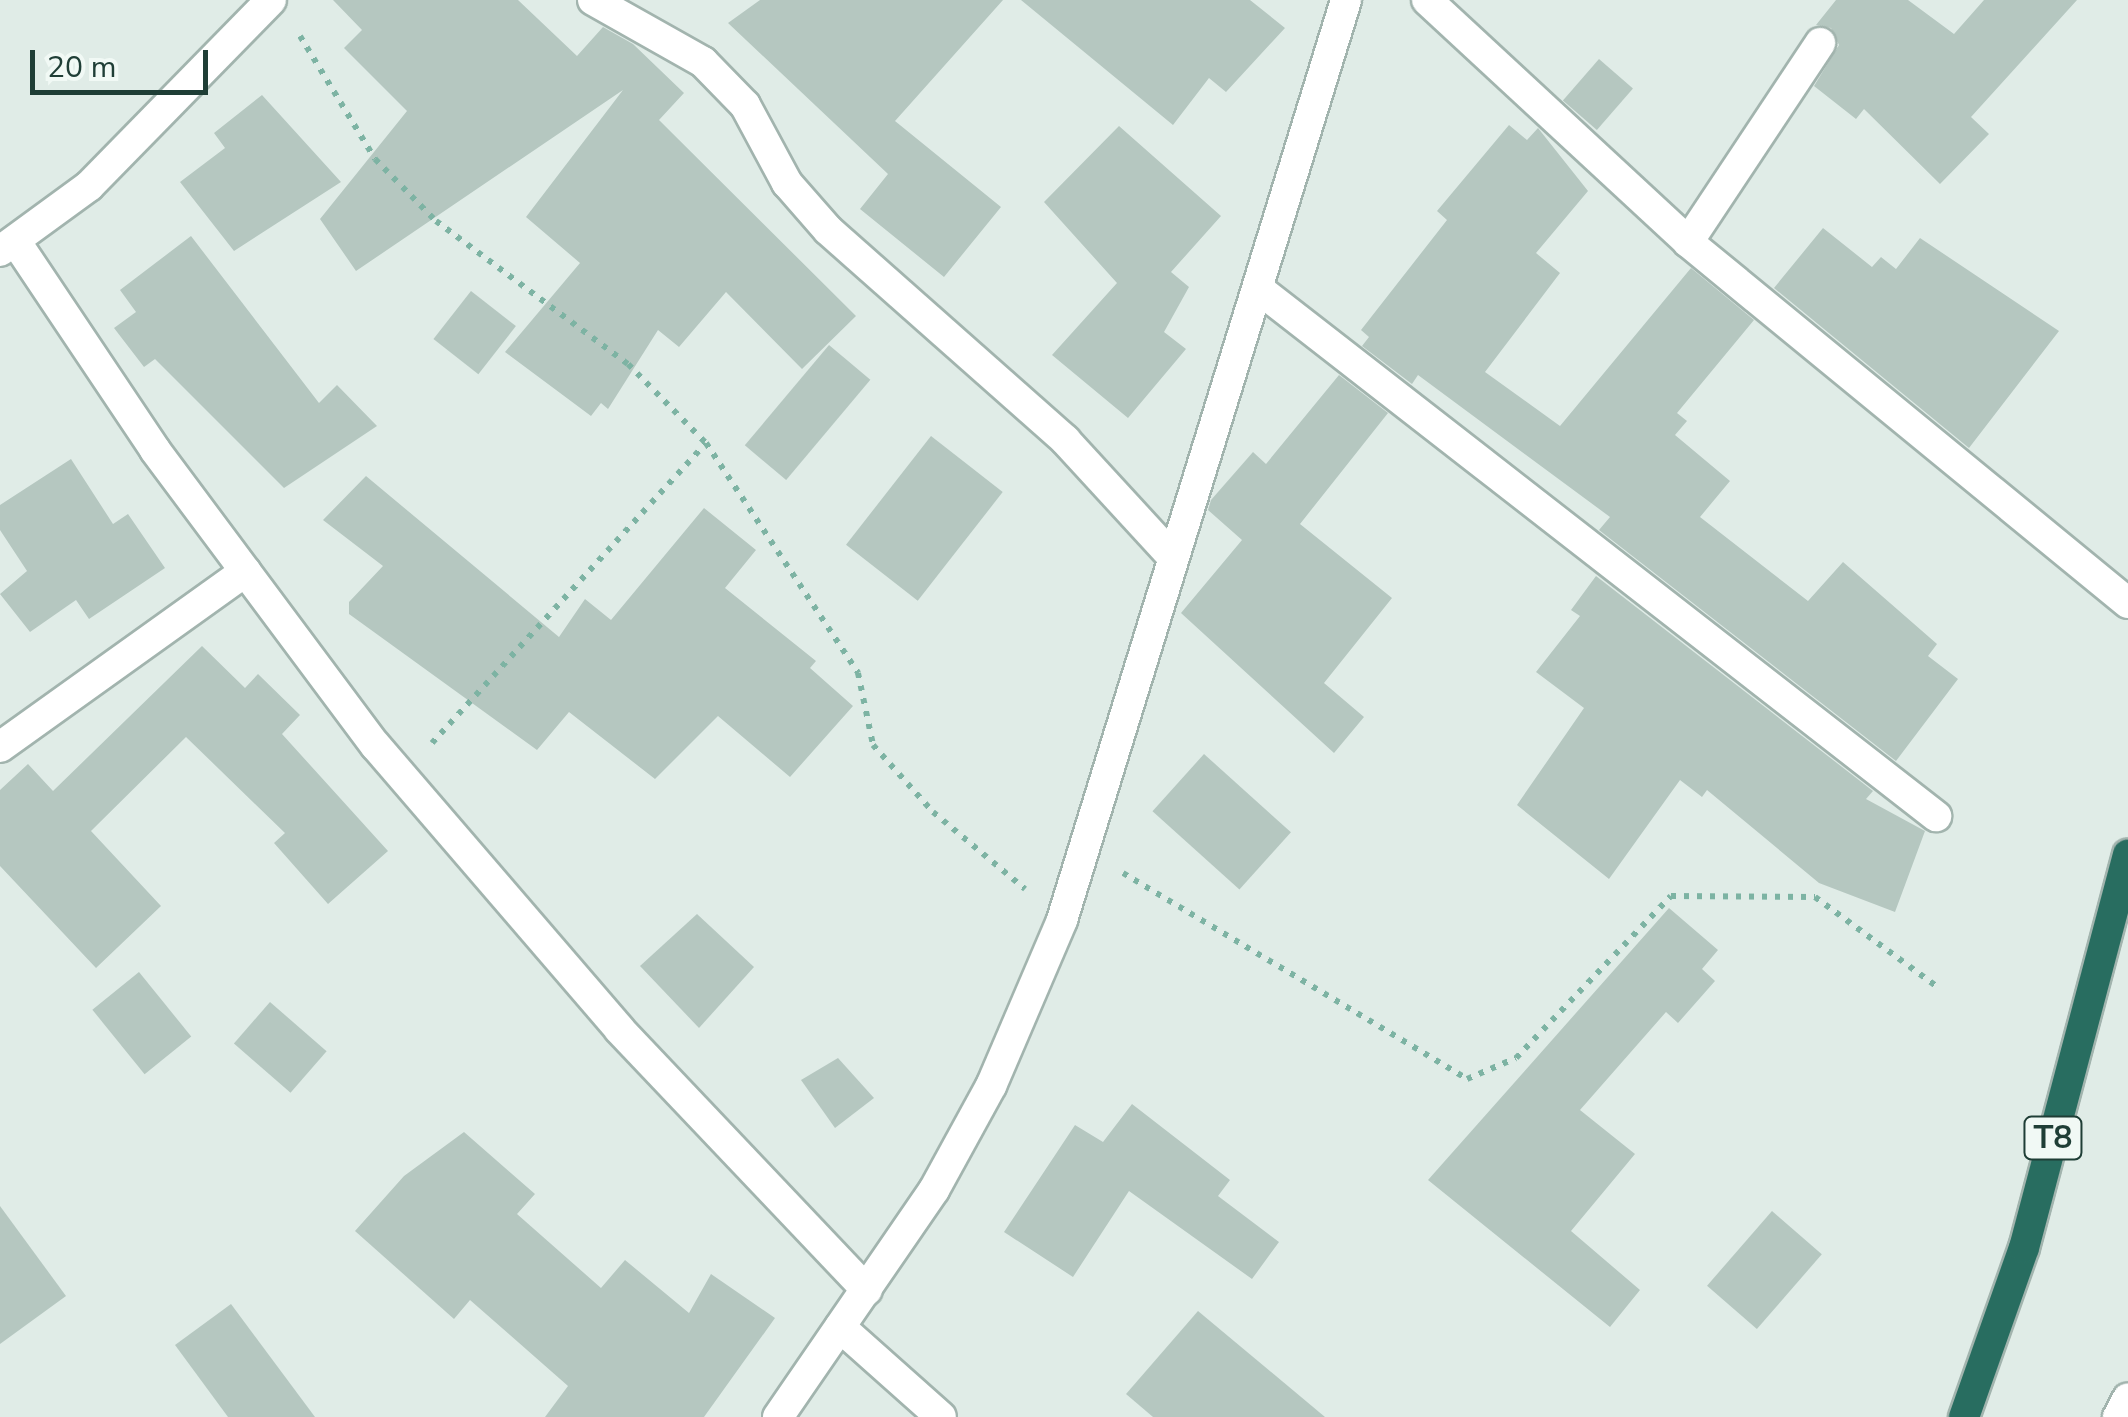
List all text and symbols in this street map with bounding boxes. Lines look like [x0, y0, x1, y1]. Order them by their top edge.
scale bar [35, 30, 212, 92]
text: 20 m [47, 47, 116, 88]
road number: T8 [2023, 1111, 2083, 1165]

